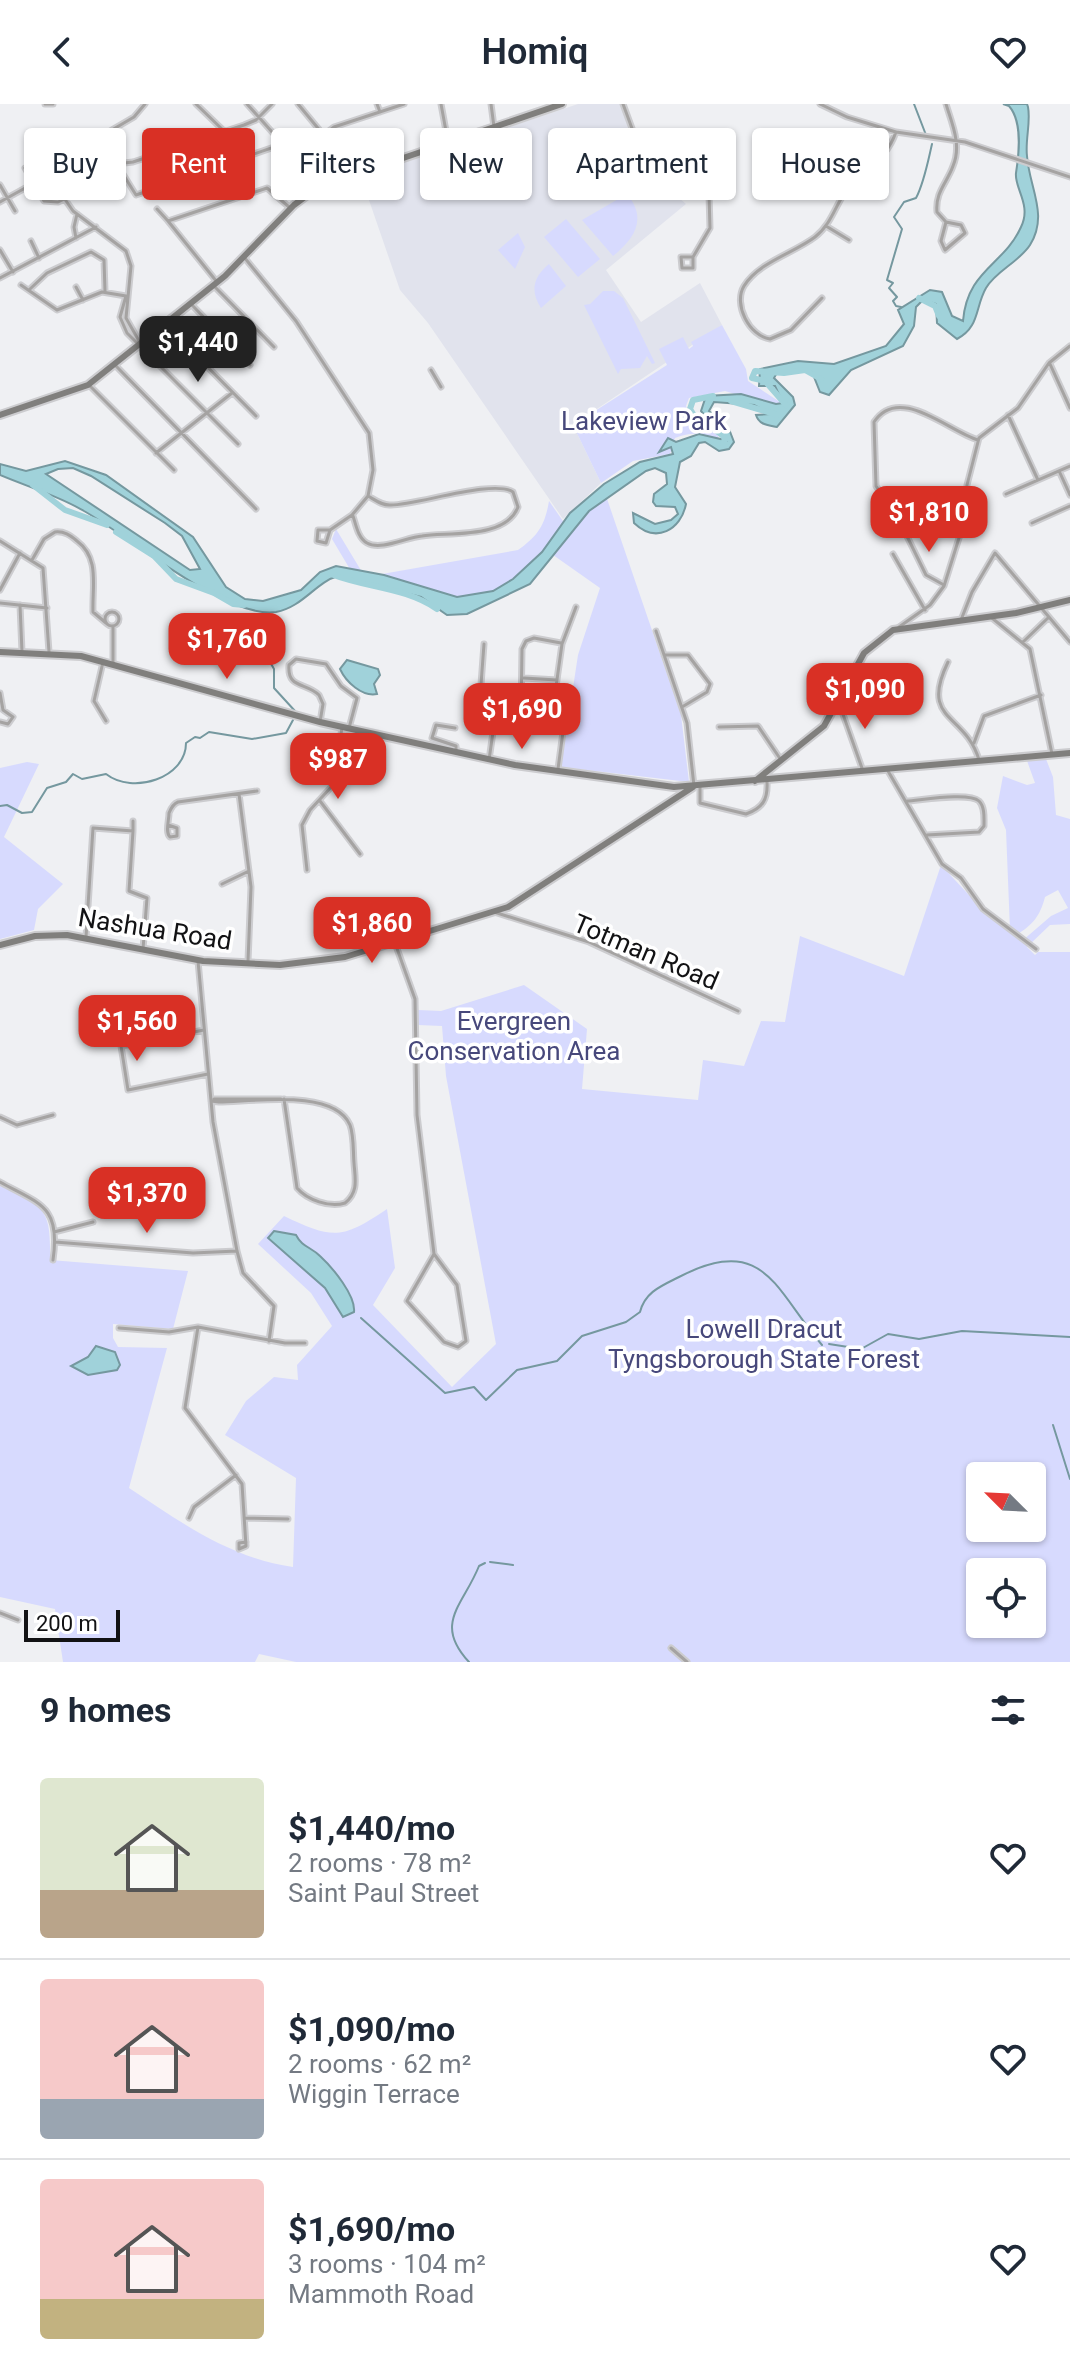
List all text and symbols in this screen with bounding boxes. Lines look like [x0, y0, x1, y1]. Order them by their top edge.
icon: back [40, 30, 84, 74]
icon: heart [986, 30, 1030, 74]
text: Homiq [482, 31, 588, 73]
chip: Buy [24, 128, 126, 200]
chip: Rent [142, 128, 255, 200]
chip: Filters [271, 128, 404, 200]
chip: New [420, 128, 532, 200]
chip: Apartment [548, 128, 736, 200]
chip: House [752, 128, 889, 200]
pin: $1,440 [133, 316, 263, 384]
text: $1,440 [158, 327, 238, 357]
park label: Lakeview Park [561, 406, 728, 436]
pin: $1,810 [864, 486, 994, 554]
text: $1,810 [889, 497, 969, 527]
pin: $1,760 [162, 613, 292, 681]
text: $1,760 [187, 624, 267, 654]
pin: $1,090 [800, 663, 930, 731]
text: $1,090 [825, 674, 905, 704]
pin: $1,690 [457, 683, 587, 751]
text: $1,690 [482, 694, 562, 724]
pin: $987 [291, 733, 385, 801]
text: $987 [308, 744, 368, 774]
pin: $1,860 [307, 897, 437, 965]
street label: Nashua Road [76, 902, 234, 956]
text: $1,860 [332, 908, 412, 938]
street label: Totman Road [569, 908, 723, 996]
pin: $1,560 [72, 995, 202, 1063]
text: $1,560 [97, 1006, 177, 1036]
park label: Evergreen Conservation Area [408, 1006, 620, 1066]
pin: $1,370 [82, 1167, 212, 1235]
text: $1,370 [107, 1178, 187, 1208]
park label: Lowell Dracut Tyngsborough State Forest [608, 1314, 920, 1374]
north arrow [966, 1462, 1046, 1542]
map controls [966, 1462, 1046, 1638]
button: locate [966, 1558, 1046, 1638]
scale bar [24, 1606, 120, 1642]
text: 200 m [36, 1611, 98, 1636]
icon: filters [986, 1688, 1030, 1732]
text: 9 homes [40, 1690, 171, 1730]
text: $1,440/mo [288, 1808, 455, 1848]
icon: home [104, 1810, 200, 1906]
icon: heart [986, 1836, 1030, 1880]
text: 2 rooms · 78 m² [288, 1848, 471, 1878]
text: Saint Paul Street [288, 1878, 479, 1908]
text: $1,090/mo [288, 2009, 455, 2049]
icon: home [104, 2011, 200, 2107]
icon: heart [986, 2037, 1030, 2081]
text: 2 rooms · 62 m² [288, 2049, 471, 2079]
text: Wiggin Terrace [288, 2079, 460, 2109]
text: $1,690/mo [288, 2209, 455, 2249]
icon: home [104, 2211, 200, 2307]
icon: heart [986, 2237, 1030, 2281]
text: 3 rooms · 104 m² [288, 2249, 486, 2279]
text: Mammoth Road [288, 2279, 474, 2309]

